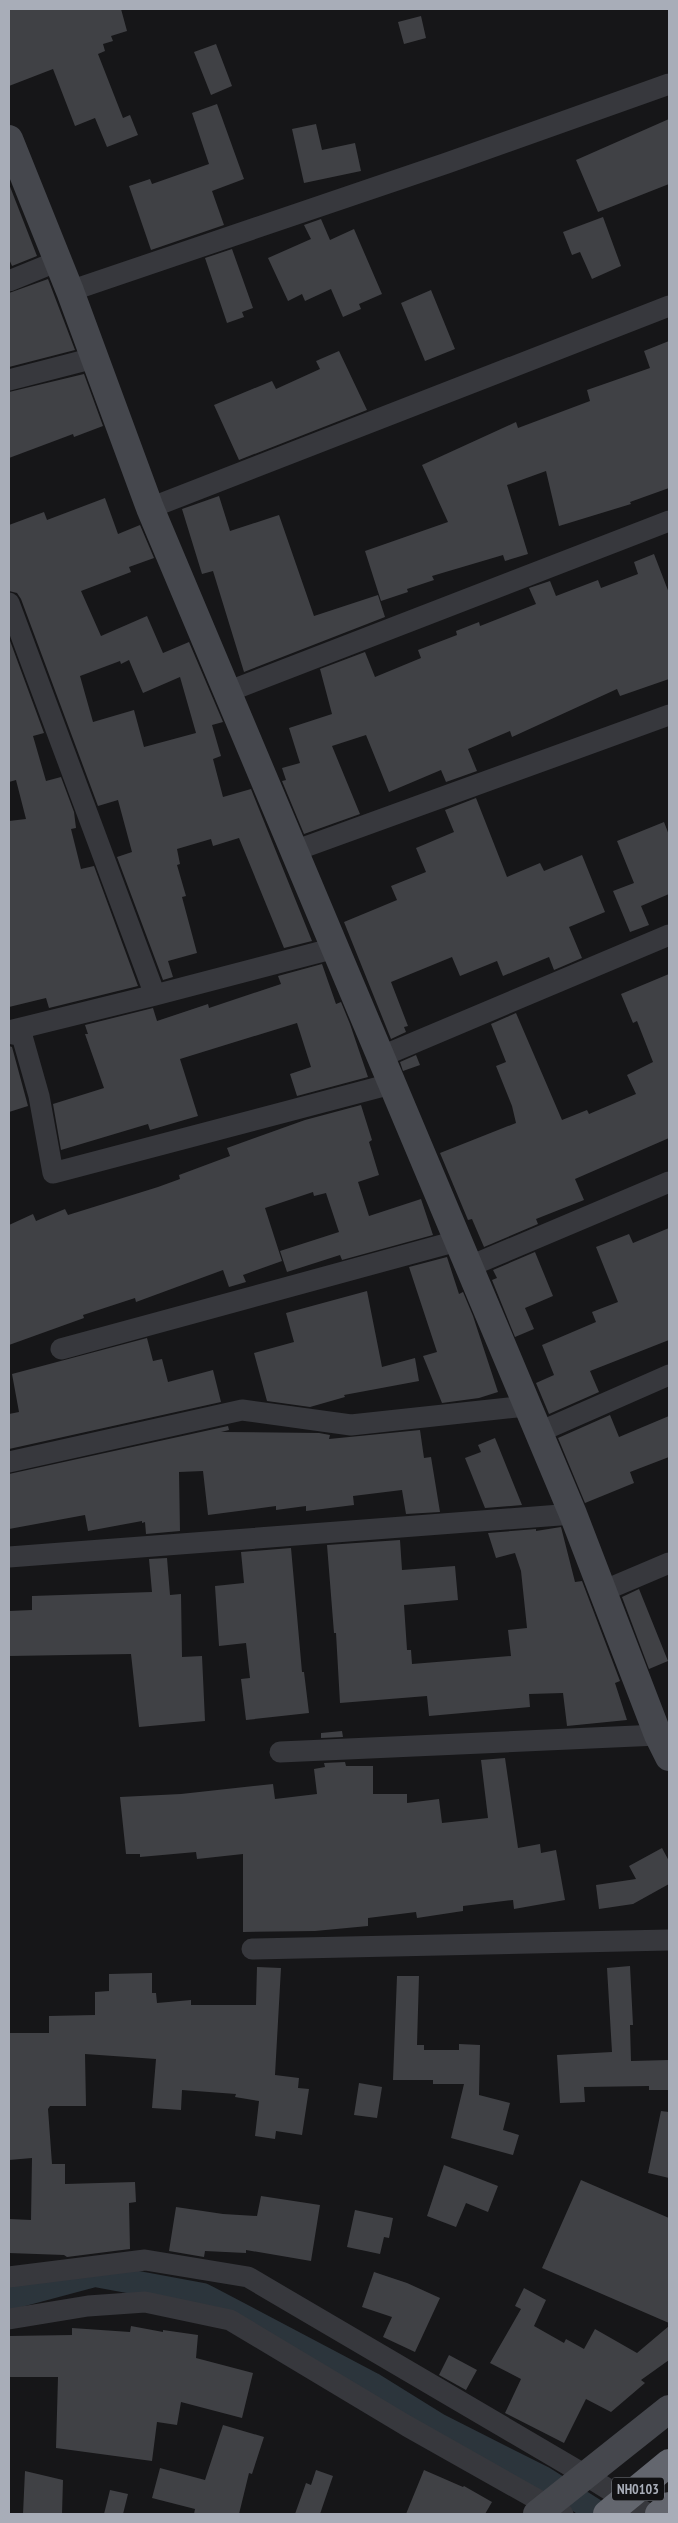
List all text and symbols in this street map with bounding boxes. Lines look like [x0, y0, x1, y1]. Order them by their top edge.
road number: NH0103 [612, 2478, 664, 2500]

